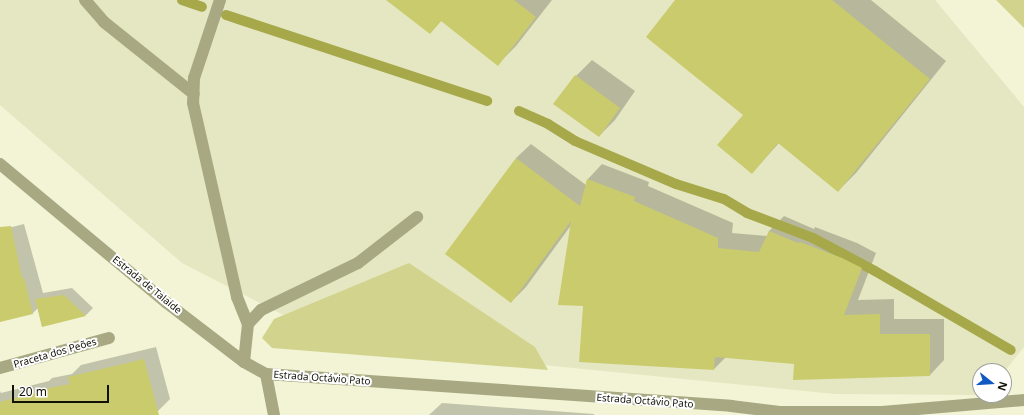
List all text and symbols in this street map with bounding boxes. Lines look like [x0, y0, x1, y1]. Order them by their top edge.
street label: Estrada de Talaíde [110, 254, 184, 316]
street label: Praceta dos Peões [12, 335, 98, 371]
north arrow [972, 363, 1012, 403]
street label: Estrada Octávio Pato [273, 369, 371, 387]
scale bar [14, 377, 111, 403]
text: N [995, 380, 1011, 393]
text: 20 m [19, 383, 47, 400]
street label: Estrada Octávio Pato [596, 392, 694, 410]

